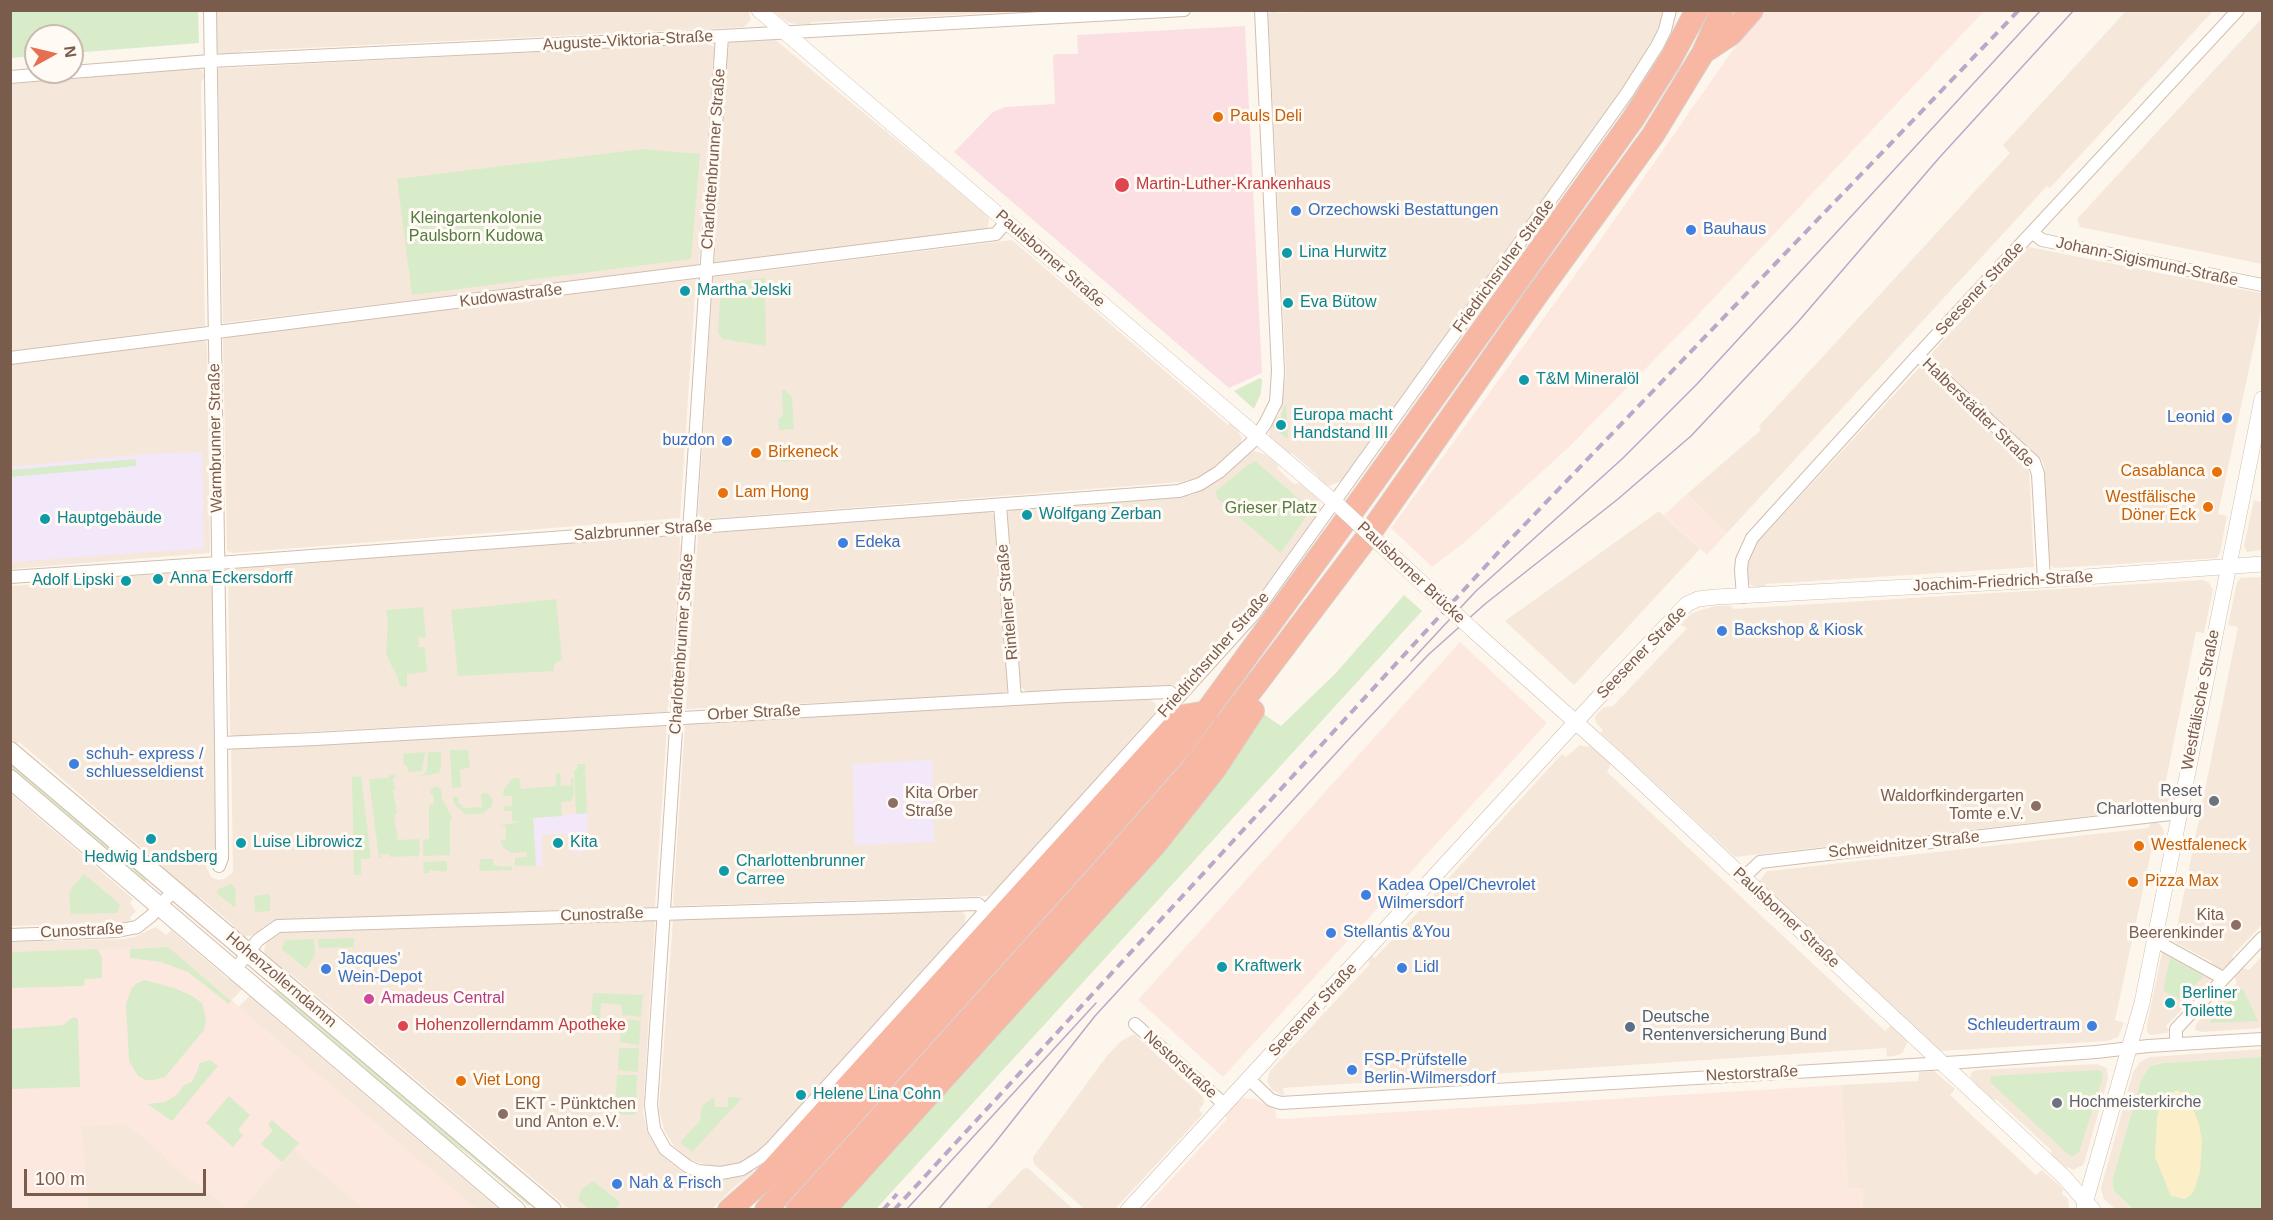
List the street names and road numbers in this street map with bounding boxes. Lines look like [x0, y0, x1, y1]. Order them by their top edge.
street label: Auguste-Viktoria-Straße [542, 27, 714, 55]
street label: Charlottenbrunner Straße [698, 68, 730, 250]
street label: Friedrichsruher Straße [1449, 196, 1559, 336]
street label: Paulsborner Straße [991, 206, 1109, 312]
street label: Johann-Sigismund-Straße [2054, 233, 2240, 291]
street label: Seesener Straße [1932, 238, 2028, 340]
street label: Kudowastraße [459, 280, 563, 312]
street label: Halberstädter Straße [1918, 355, 2038, 471]
street label: Warmbrunner Straße [205, 363, 227, 513]
street label: Salzbrunner Straße [573, 517, 713, 545]
street label: Paulsborner Brücke [1353, 518, 1469, 628]
street label: Rintelner Straße [993, 543, 1023, 661]
street label: Charlottenbrunner Straße [666, 553, 698, 735]
street label: Joachim-Friedrich-Straße [1912, 568, 2094, 596]
street label: Friedrichsruher Straße [1154, 588, 1274, 722]
street label: Seesener Straße [1593, 603, 1691, 703]
street label: Westfälische Straße [2178, 628, 2224, 772]
street label: Orber Straße [707, 701, 801, 725]
street label: Schweidnitzer Straße [1827, 828, 1981, 862]
street label: Paulsborner Straße [1729, 864, 1843, 972]
street label: Cunostraße [560, 904, 644, 926]
street label: Cunostraße [40, 919, 124, 943]
street label: Hohenzollerndamm [222, 928, 340, 1032]
street label: Seesener Straße [1265, 959, 1361, 1061]
street label: Nestorstraße [1139, 1027, 1221, 1103]
street label: Nestorstraße [1705, 1062, 1799, 1086]

